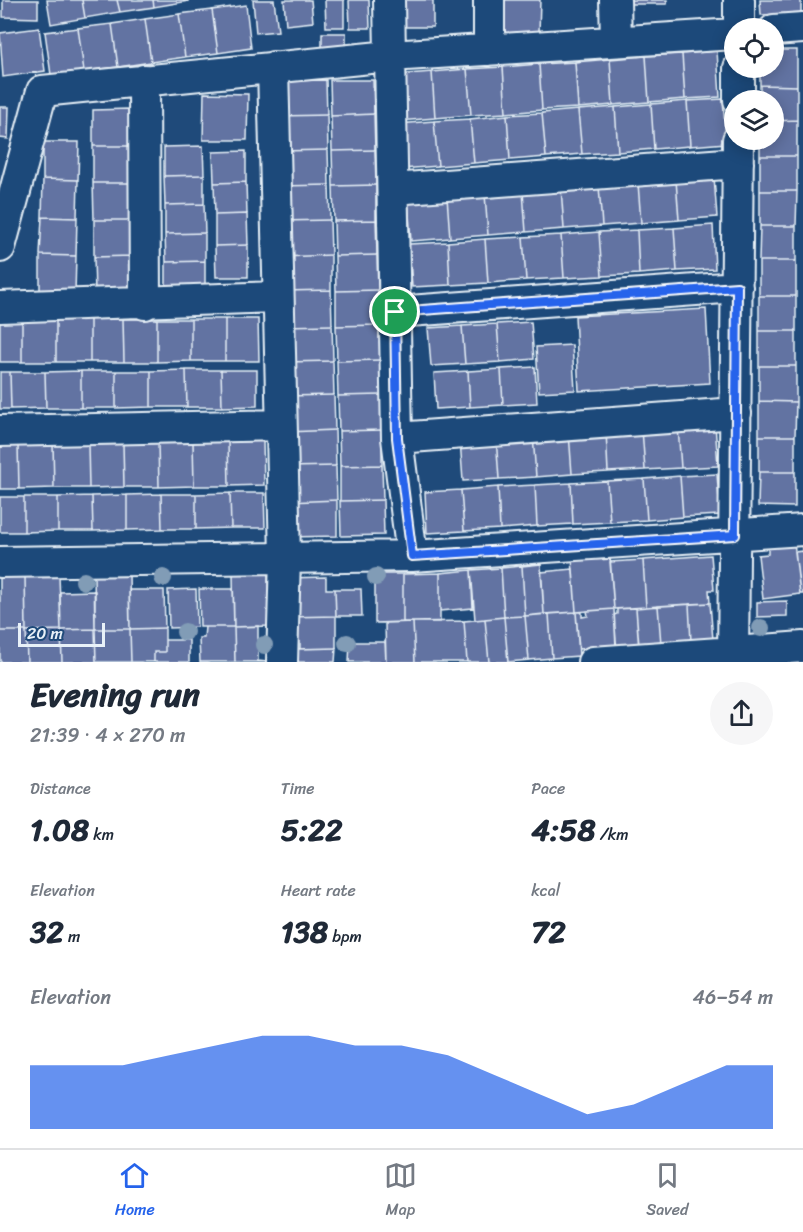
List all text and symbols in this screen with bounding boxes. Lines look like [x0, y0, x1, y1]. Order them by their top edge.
map controls [724, 18, 784, 150]
button: locate [724, 18, 784, 78]
button: layers [724, 90, 784, 150]
pin [369, 286, 420, 337]
icon: arrive [378, 295, 411, 328]
text: 20 m [27, 619, 63, 648]
scale bar [18, 620, 105, 648]
text: Evening run [30, 666, 200, 724]
button: share [710, 682, 773, 745]
text: 21:39 · 4 × 270 m [30, 718, 185, 753]
text: Distance [30, 774, 91, 803]
text: Time [281, 774, 314, 803]
text: Pace [531, 774, 565, 803]
text: 1.08 [30, 803, 89, 857]
text: 5:22 [281, 803, 343, 857]
text: 4:58 [531, 803, 596, 857]
text: km [89, 820, 114, 849]
text: /km [596, 820, 628, 849]
text: Elevation [30, 876, 95, 905]
text: Heart rate [281, 876, 356, 905]
text: kcal [531, 876, 560, 905]
text: 32 [30, 905, 64, 959]
text: 138 [281, 905, 328, 959]
text: 72 [531, 905, 566, 959]
text: m [64, 922, 80, 951]
text: bpm [328, 922, 362, 951]
text: Elevation [30, 980, 111, 1015]
text: 46–54 m [693, 980, 773, 1015]
tab: Home [115, 1159, 155, 1224]
tab: Map [384, 1159, 417, 1224]
tab: Saved [646, 1159, 688, 1224]

